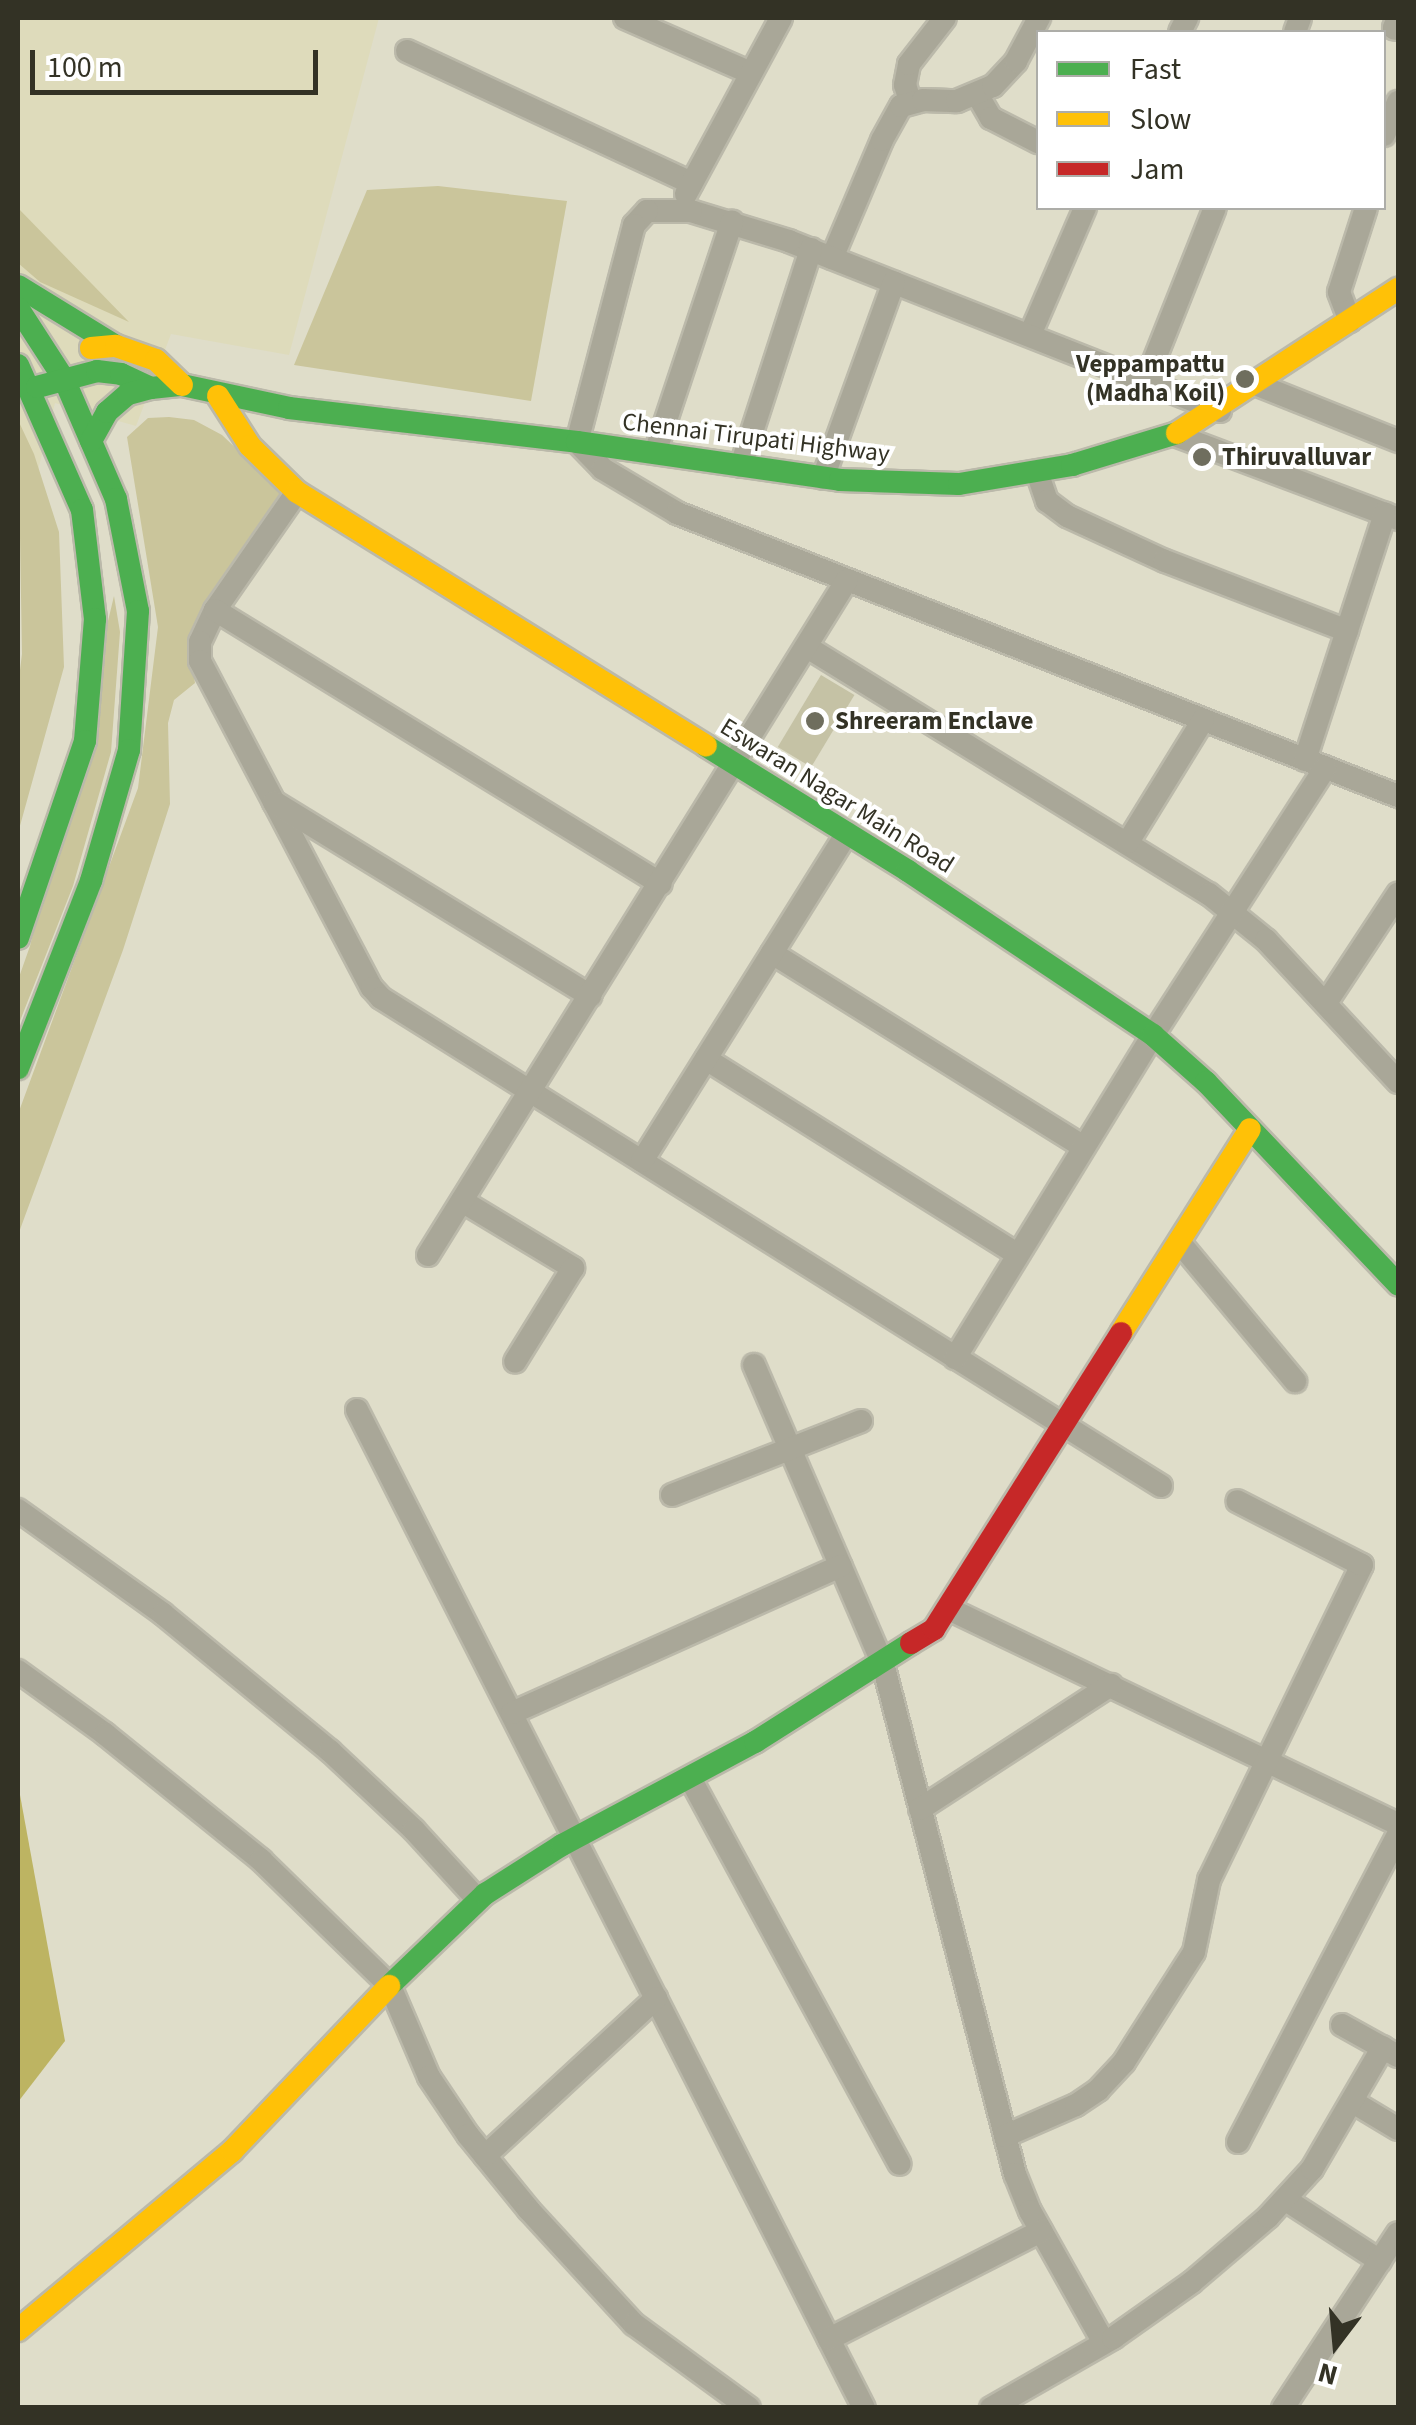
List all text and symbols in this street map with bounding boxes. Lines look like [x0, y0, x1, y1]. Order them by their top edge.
scale bar [35, 30, 322, 92]
legend [1036, 30, 1386, 210]
text: 100 m [47, 46, 123, 89]
text: Fast [1130, 48, 1181, 91]
text: Slow [1130, 98, 1191, 141]
text: Jam [1130, 148, 1184, 191]
place label: Veppampattu (Madha Koil) [1076, 350, 1225, 409]
marker: Veppampattu (Madha Koil) [1234, 368, 1256, 390]
street label: Chennai Tirupati Highway [621, 407, 891, 469]
place label: Thiruvalluvar [1222, 442, 1371, 472]
marker: Thiruvalluvar [1191, 446, 1213, 468]
place label: Shreeram Enclave [835, 706, 1033, 736]
marker: Shreeram Enclave [804, 710, 826, 732]
street label: Eswaran Nagar Main Road [715, 712, 959, 880]
north arrow [1286, 2295, 1386, 2395]
text: N [1313, 2352, 1342, 2396]

